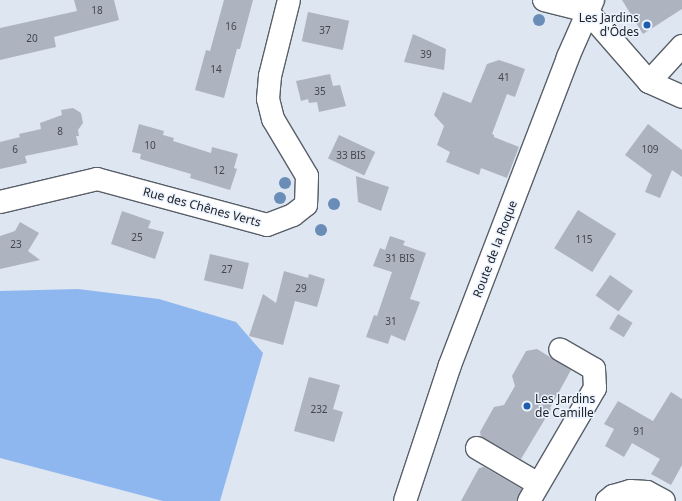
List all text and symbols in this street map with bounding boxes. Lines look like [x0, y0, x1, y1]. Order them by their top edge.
house number: 18 [91, 5, 103, 17]
place label: Les Jardins d'Ôdes [579, 11, 639, 39]
marker: Les Jardins d'Ôdes [642, 20, 652, 30]
house number: 16 [225, 21, 237, 33]
house number: 37 [319, 25, 331, 37]
house number: 20 [26, 33, 38, 45]
house number: 39 [420, 49, 432, 61]
house number: 14 [210, 64, 222, 76]
house number: 41 [498, 72, 510, 84]
house number: 35 [314, 86, 326, 98]
house number: 8 [57, 126, 63, 138]
house number: 10 [144, 140, 156, 152]
house number: 6 [12, 144, 18, 156]
house number: 109 [641, 144, 659, 156]
house number: 33 BIS [336, 150, 366, 162]
house number: 12 [213, 165, 225, 177]
street label: Rue des Chênes Verts [142, 184, 262, 230]
street label: Route de la Roque [470, 198, 520, 300]
house number: 25 [131, 232, 143, 244]
house number: 115 [575, 234, 593, 246]
house number: 23 [10, 239, 22, 251]
house number: 31 BIS [385, 253, 415, 265]
house number: 27 [221, 264, 233, 276]
house number: 29 [295, 283, 307, 295]
house number: 31 [385, 316, 397, 328]
place label: Les Jardins de Camille [535, 392, 595, 420]
marker: Les Jardins de Camille [522, 401, 532, 411]
house number: 232 [310, 404, 328, 416]
house number: 91 [633, 426, 645, 438]

